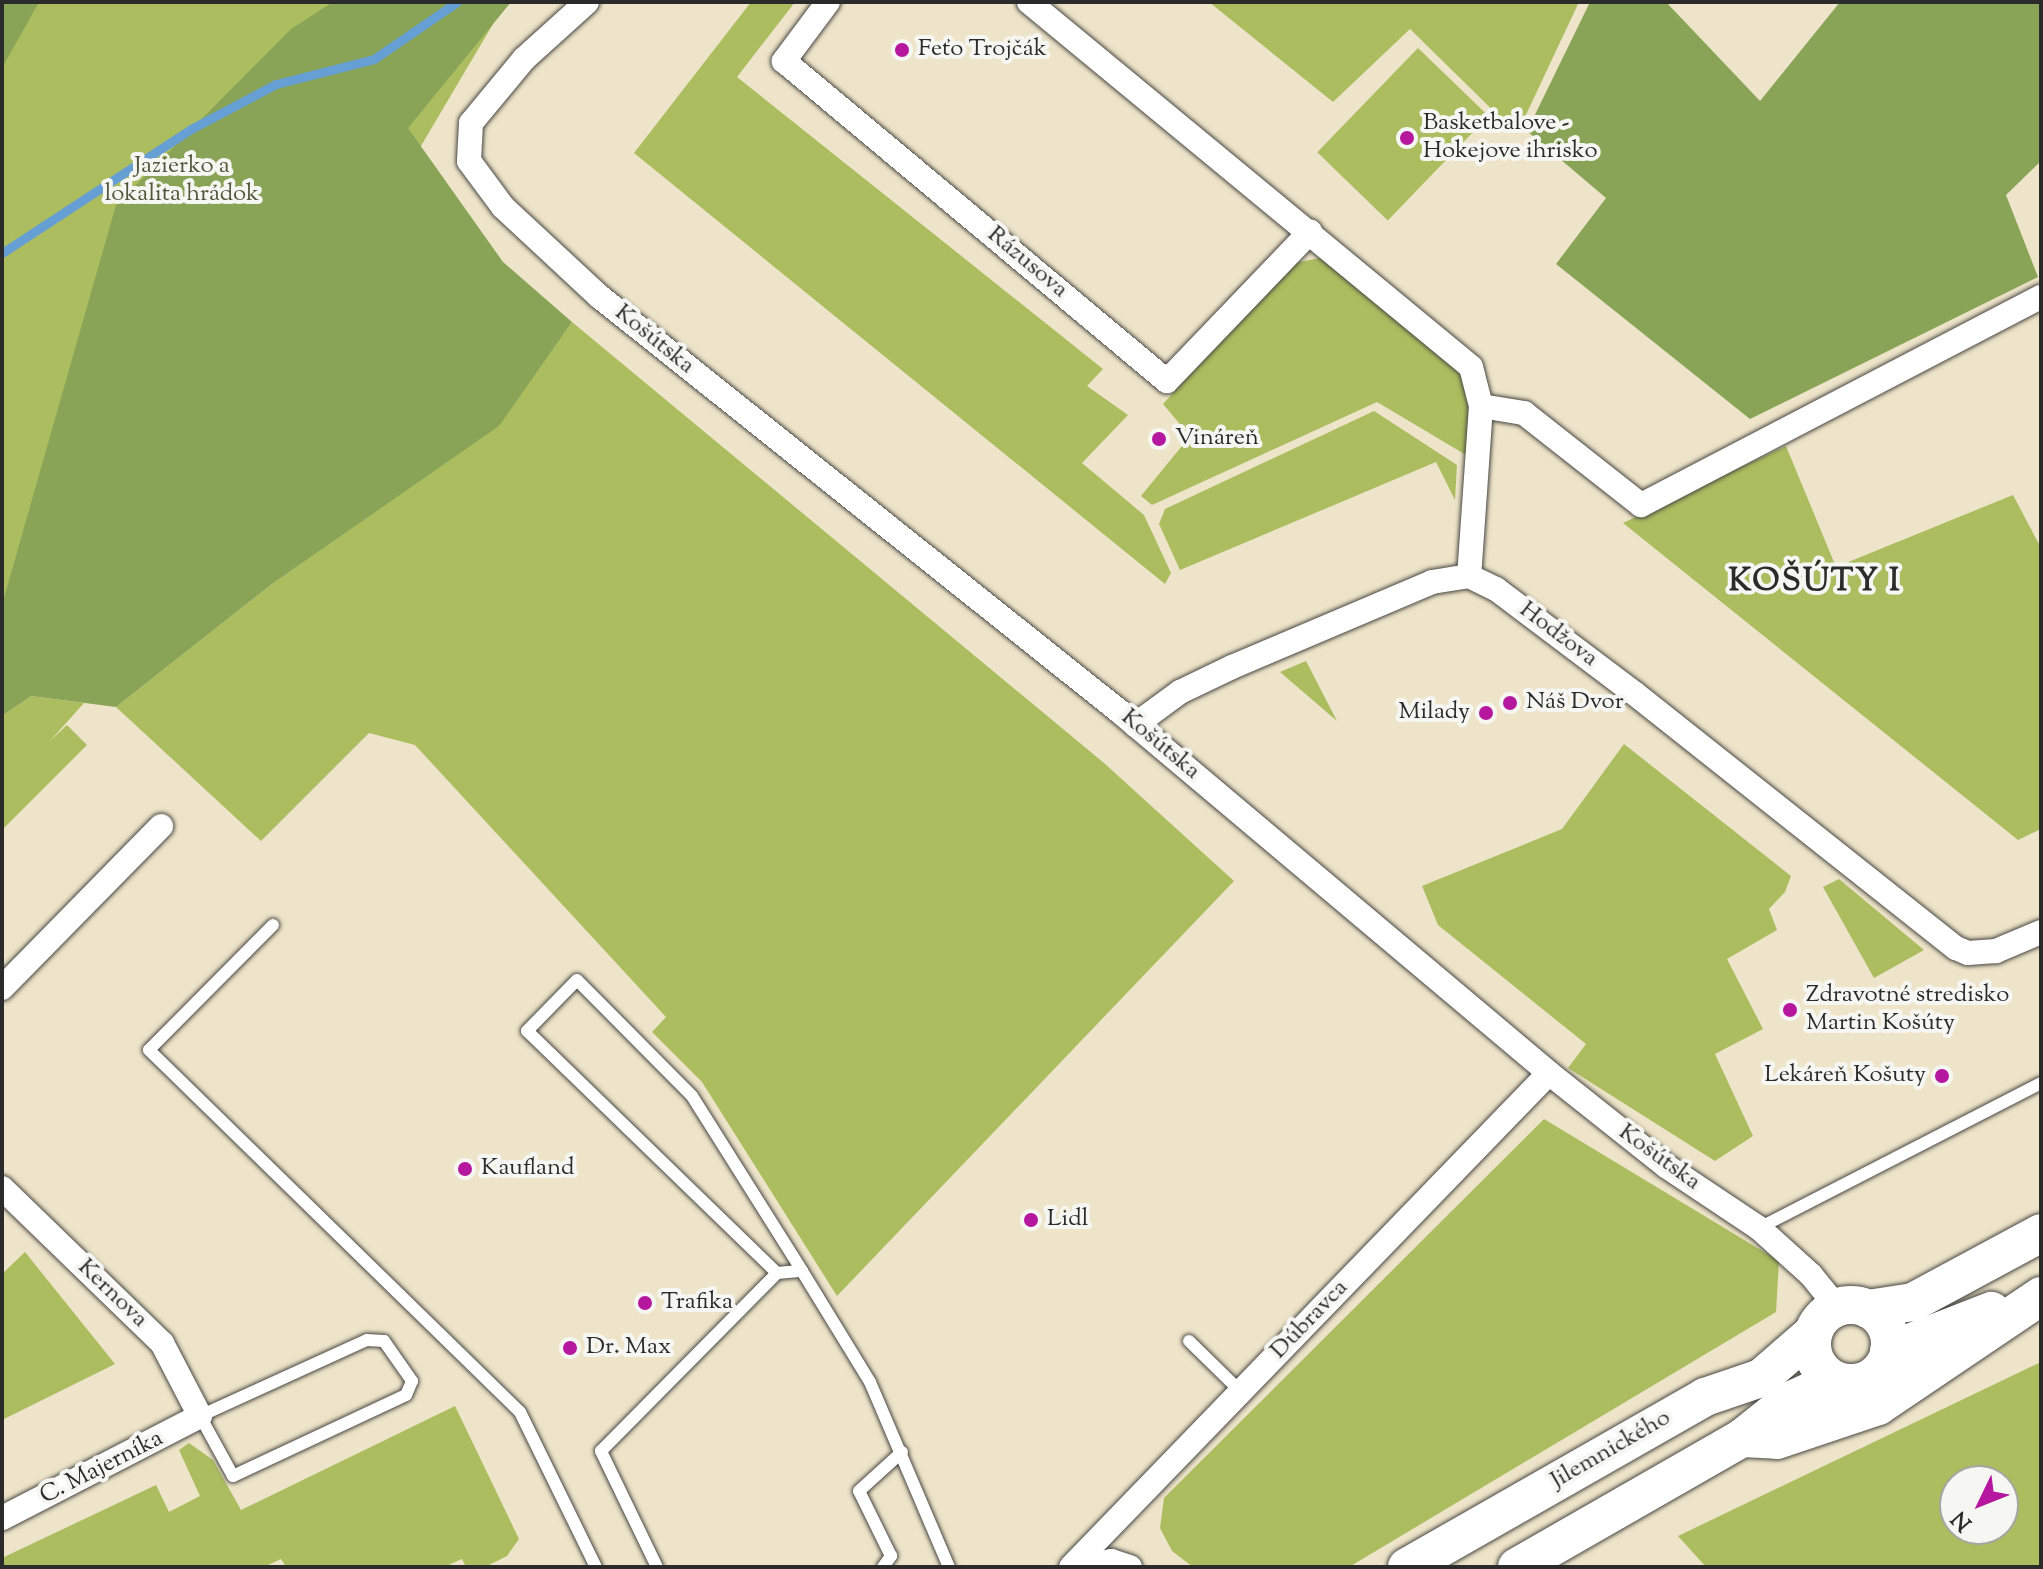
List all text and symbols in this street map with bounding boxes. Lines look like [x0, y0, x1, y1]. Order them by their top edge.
place label: Feťo Trojčák [918, 36, 1047, 64]
marker: Feťo Trojčák [893, 41, 911, 59]
place label: Basketbalove - Hokejove ihrisko [1423, 110, 1598, 166]
marker: Basketbalove - Hokejove ihrisko [1398, 129, 1416, 147]
park label: Jazierko a lokalita hrádok [105, 153, 259, 209]
street label: Rázusova [981, 221, 1073, 305]
street label: Košútska [608, 299, 700, 381]
place label: Vináreň [1175, 425, 1259, 453]
marker: Vináreň [1150, 430, 1168, 448]
district label: KOŠÚTY I [1729, 563, 1901, 601]
street label: Hodžova [1513, 596, 1603, 674]
place label: Náš Dvor [1526, 689, 1624, 717]
marker: Náš Dvor [1501, 694, 1519, 712]
place label: Milady [1398, 699, 1470, 727]
street label: Košútska [1115, 704, 1205, 786]
marker: Milady [1477, 704, 1495, 722]
place label: Zdravotné stredisko Martin Košúty [1806, 982, 2009, 1038]
marker: Zdravotné stredisko Martin Košúty [1781, 1001, 1799, 1019]
place label: Lekáreň Košuty [1764, 1062, 1926, 1090]
marker: Lekáreň Košuty [1933, 1067, 1951, 1085]
street label: Košútska [1612, 1119, 1706, 1197]
place label: Kaufland [481, 1155, 575, 1183]
marker: Kaufland [456, 1160, 474, 1178]
place label: Lidl [1047, 1206, 1088, 1234]
marker: Lidl [1022, 1211, 1040, 1229]
street label: Kernova [71, 1254, 153, 1334]
street label: Dúbravca [1265, 1274, 1355, 1366]
place label: Trafika [661, 1289, 733, 1317]
marker: Trafika [636, 1294, 654, 1312]
place label: Dr. Max [586, 1334, 671, 1362]
marker: Dr. Max [561, 1339, 579, 1357]
street label: Jilemnického [1546, 1404, 1676, 1496]
street label: C. Majerníka [36, 1425, 168, 1511]
north arrow [1939, 1465, 2019, 1545]
text: N [1945, 1503, 1981, 1537]

